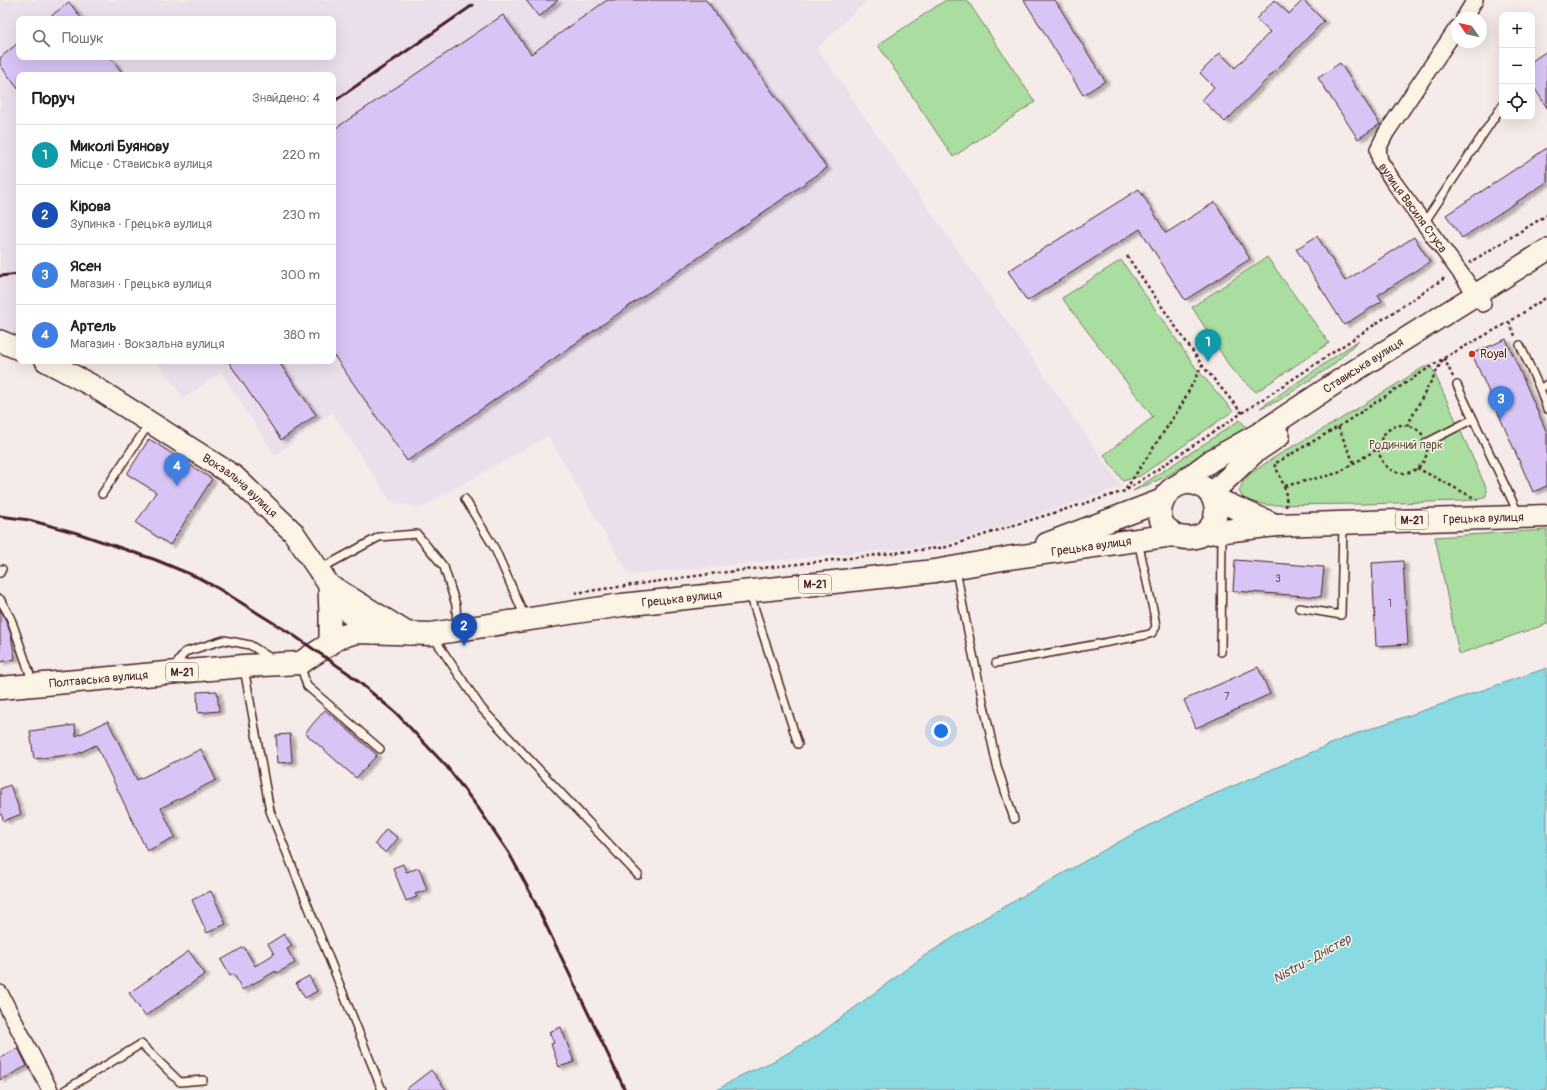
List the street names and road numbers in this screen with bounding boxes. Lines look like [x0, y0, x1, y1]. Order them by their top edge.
street label: вулиця Василя Стуса [1376, 160, 1451, 256]
street label: Стависька вулиця [1320, 334, 1406, 397]
street label: Вокзальна вулиця [200, 450, 281, 521]
street label: Грецька вулиця [1443, 509, 1524, 527]
road number: М-21 [1396, 511, 1428, 529]
street label: Грецька вулиця [1050, 533, 1133, 559]
road number: М-21 [799, 575, 831, 593]
street label: Грецька вулиця [641, 587, 723, 610]
road number: М-21 [166, 663, 198, 681]
street label: Полтавська вулиця [48, 667, 149, 691]

